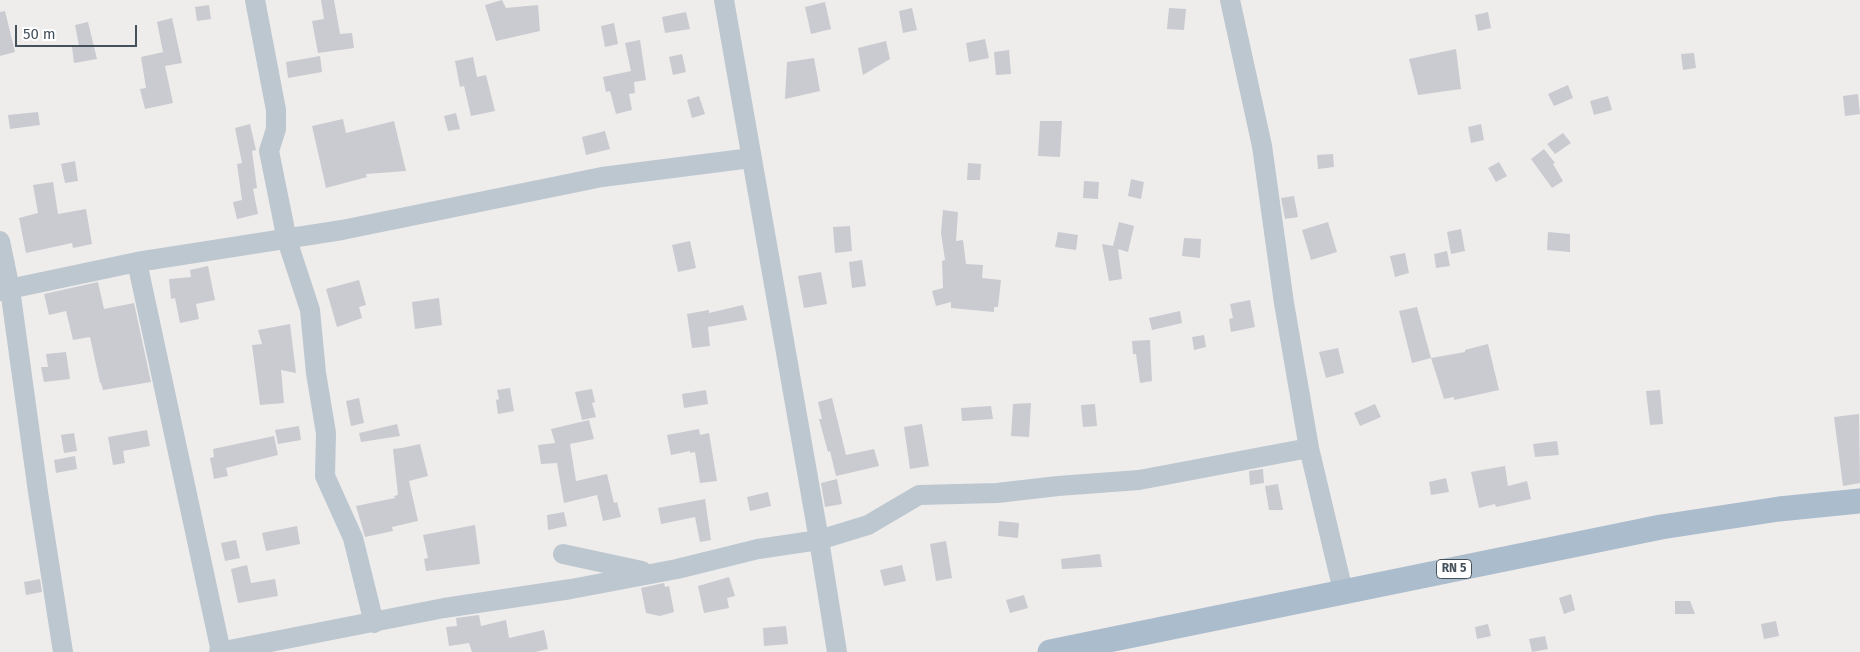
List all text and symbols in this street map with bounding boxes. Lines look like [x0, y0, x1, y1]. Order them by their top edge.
scale bar [18, 15, 140, 47]
text: 50 m [23, 25, 56, 43]
road number: RN 5 [1436, 560, 1472, 578]

